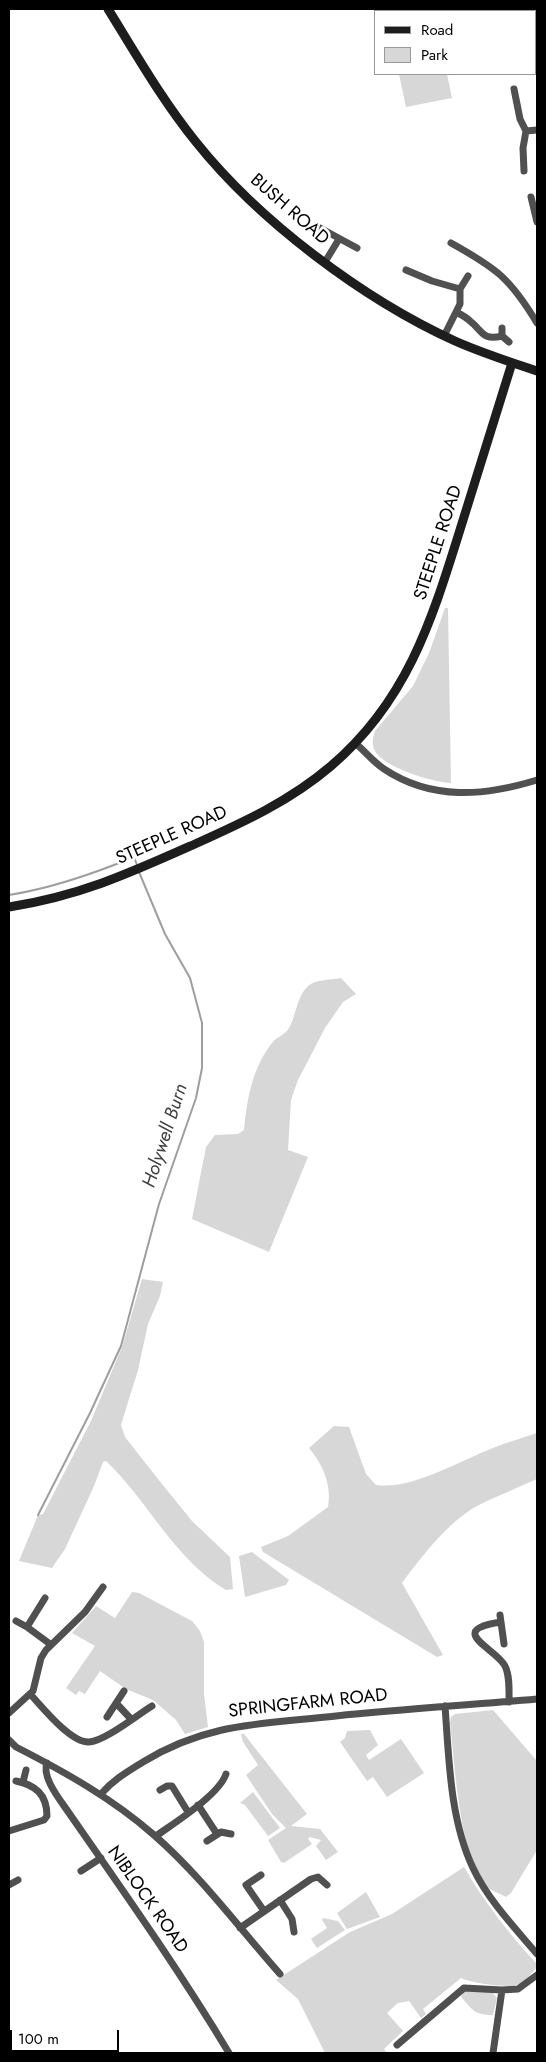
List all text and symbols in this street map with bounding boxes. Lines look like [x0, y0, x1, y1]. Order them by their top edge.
legend [374, 10, 536, 75]
text: Road [421, 19, 453, 41]
text: Park [421, 44, 448, 66]
street label: BUSH ROAD [245, 170, 333, 250]
street label: STEEPLE ROAD [410, 483, 468, 603]
street label: STEEPLE ROAD [113, 802, 231, 870]
water label: Holywell Burn [138, 1081, 194, 1191]
street label: SPRINGFARM ROAD [227, 1685, 389, 1723]
street label: NIBLOCK ROAD [102, 1842, 192, 1958]
scale bar [12, 2020, 121, 2052]
text: 100 m [18, 2028, 59, 2050]

